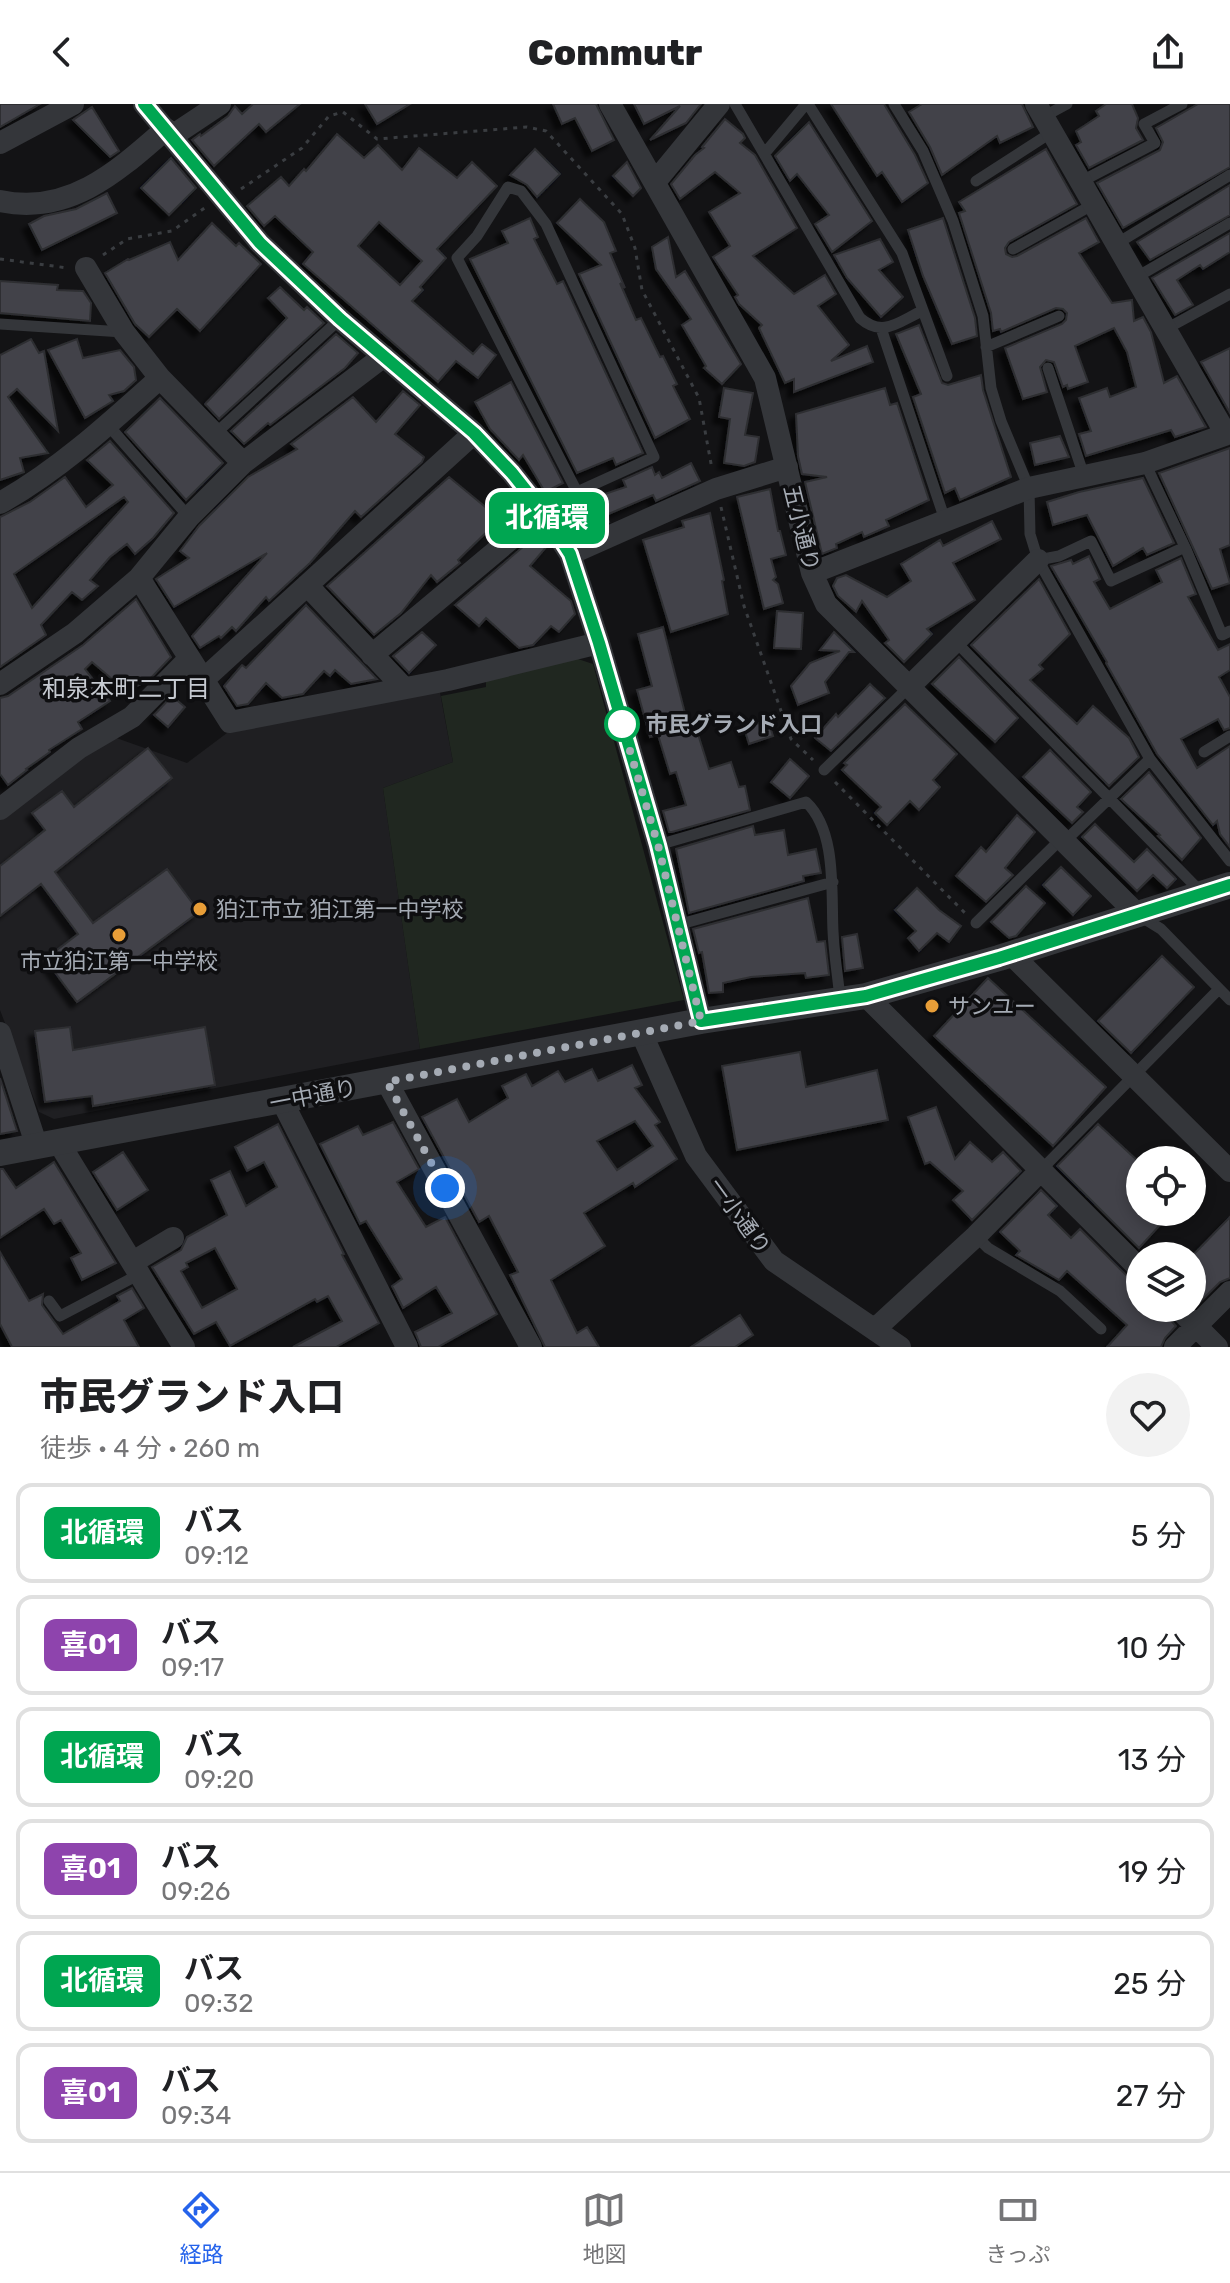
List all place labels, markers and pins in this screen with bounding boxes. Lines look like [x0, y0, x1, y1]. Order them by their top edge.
marker: 市民グランド入口 [605, 707, 639, 741]
place label: 市民グランド入口 [646, 711, 822, 738]
place label: 狛江市立 狛江第一中学校 [216, 896, 463, 923]
marker: 狛江市立 狛江第一中学校 [191, 900, 209, 918]
marker: 市立狛江第一中学校 [110, 926, 128, 944]
place label: 市立狛江第一中学校 [20, 948, 218, 975]
place label: サンユー [948, 993, 1036, 1020]
marker: サンユー [923, 997, 941, 1015]

